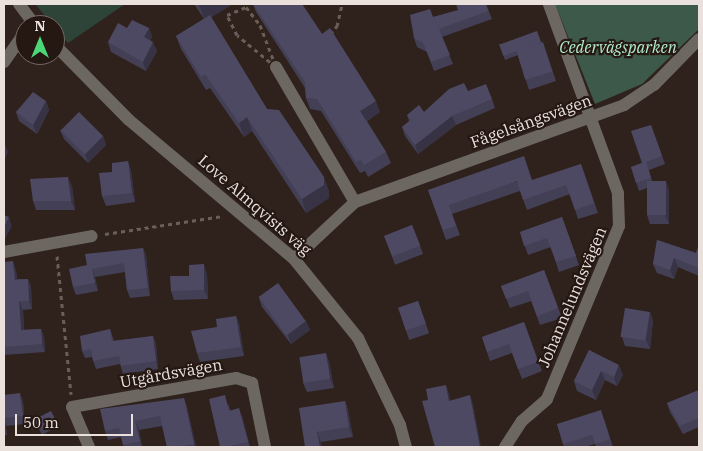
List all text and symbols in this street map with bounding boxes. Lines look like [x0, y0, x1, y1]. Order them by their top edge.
north arrow [15, 15, 65, 65]
text: N [34, 17, 46, 35]
park label: Cedervägsparken [559, 37, 677, 57]
street label: Fågelsångsvägen [468, 90, 594, 152]
street label: Love Almqvists väg [195, 151, 315, 259]
street label: Johannelundsvägen [534, 224, 610, 370]
street label: Utgårdsvägen [118, 355, 224, 391]
scale bar [18, 404, 135, 436]
text: 50 m [23, 413, 59, 432]

